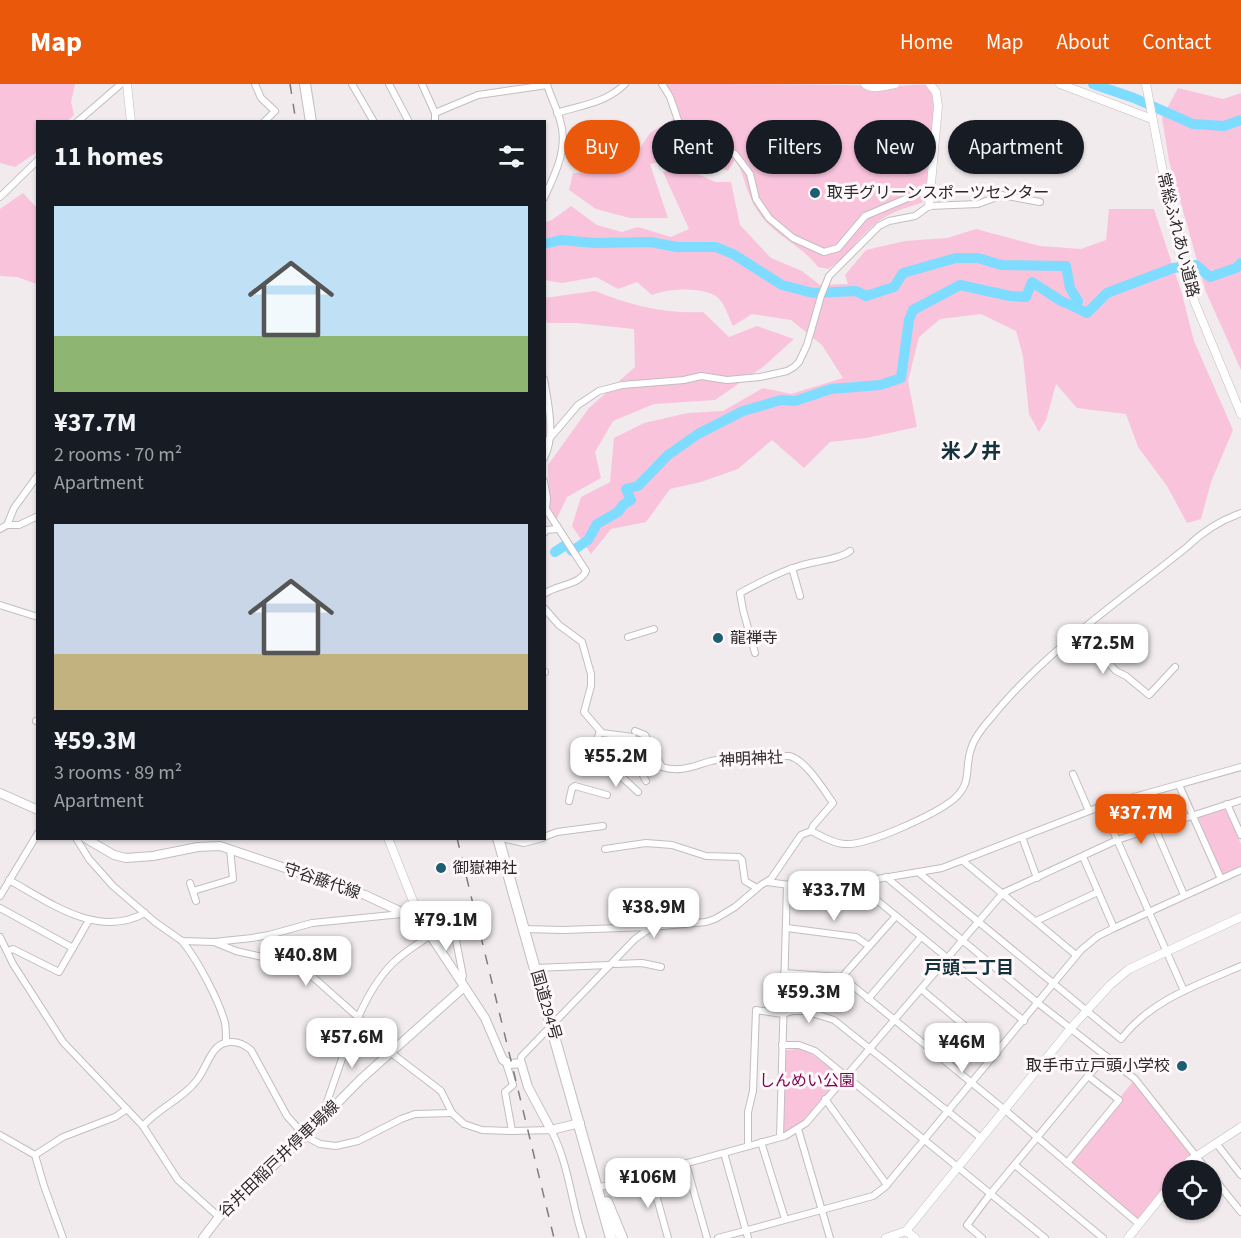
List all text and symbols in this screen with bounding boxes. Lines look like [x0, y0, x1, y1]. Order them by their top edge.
text: Map [30, 22, 82, 62]
text: Home [900, 27, 953, 57]
text: Map [986, 27, 1024, 57]
text: About [1057, 27, 1109, 57]
text: Contact [1142, 27, 1211, 57]
chip: Buy [564, 120, 640, 174]
chip: Rent [652, 120, 734, 174]
chip: Filters [746, 120, 842, 174]
chip: New [854, 120, 936, 174]
chip: Apartment [948, 120, 1084, 174]
text: 11 homes [54, 138, 163, 175]
icon: filters [495, 140, 528, 173]
street label: 常総ふれあい道路 [1152, 170, 1204, 300]
place label: 取手グリーンスポーツセンター [827, 182, 1050, 204]
marker: 取手グリーンスポーツセンター [808, 186, 822, 200]
icon: home [237, 245, 345, 353]
text: ¥37.7M [54, 404, 137, 441]
district label: 米ノ井 [941, 438, 1001, 466]
text: 2 rooms · 70 m² [54, 441, 182, 469]
text: Apartment [54, 469, 144, 497]
icon: home [237, 563, 345, 671]
pin: ¥72.5M [1054, 624, 1152, 675]
place label: 龍禅寺 [730, 627, 778, 649]
text: ¥72.5M [1071, 629, 1135, 657]
marker: 龍禅寺 [711, 631, 725, 645]
text: ¥59.3M [54, 722, 137, 759]
pin: ¥55.2M [567, 737, 665, 788]
text: ¥55.2M [584, 742, 648, 770]
street label: 神明神社 [718, 746, 784, 772]
text: 3 rooms · 89 m² [54, 759, 182, 787]
text: Apartment [54, 787, 144, 815]
pin: ¥37.7M [1092, 794, 1190, 845]
text: ¥37.7M [1109, 799, 1173, 827]
place label: 御嶽神社 [453, 857, 517, 879]
street label: 守谷藤代線 [281, 858, 363, 904]
marker: 御嶽神社 [434, 861, 448, 875]
pin: ¥33.7M [785, 871, 883, 922]
text: ¥33.7M [802, 876, 866, 904]
pin: ¥38.9M [605, 888, 703, 939]
text: ¥38.9M [622, 893, 686, 921]
pin: ¥79.1M [397, 901, 495, 952]
text: ¥79.1M [414, 906, 478, 934]
pin: ¥40.8M [257, 936, 355, 987]
text: ¥40.8M [274, 941, 338, 969]
district label: 戸頭二丁目 [924, 956, 1014, 981]
street label: 国道294号 [526, 967, 566, 1043]
pin: ¥59.3M [760, 973, 858, 1024]
text: ¥59.3M [777, 978, 841, 1006]
pin: ¥57.6M [303, 1018, 401, 1069]
text: ¥57.6M [320, 1023, 384, 1051]
pin: ¥46M [926, 1023, 998, 1074]
text: ¥46M [939, 1028, 985, 1056]
place label: 取手市立戸頭小学校 [1026, 1055, 1170, 1077]
marker: 取手市立戸頭小学校 [1175, 1059, 1189, 1073]
park label: しんめい公園 [759, 1070, 855, 1092]
street label: 谷井田稲戸井停車場線 [214, 1096, 344, 1222]
pin: ¥106M [606, 1158, 690, 1209]
map controls [1162, 1160, 1222, 1220]
button: locate [1162, 1160, 1222, 1220]
text: ¥106M [619, 1163, 677, 1191]

